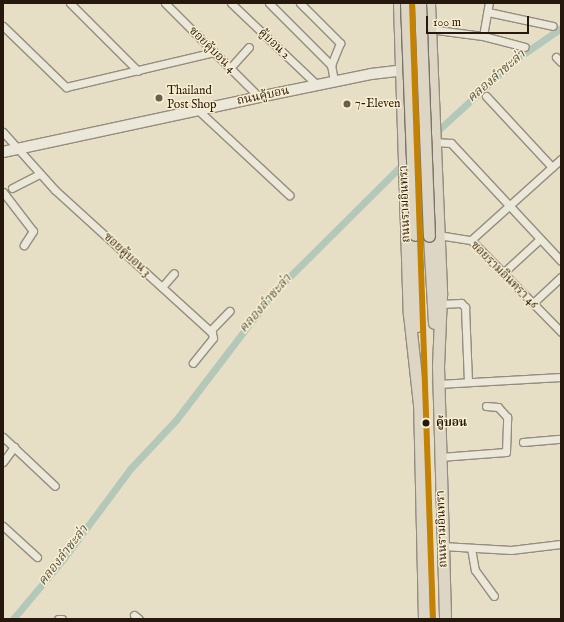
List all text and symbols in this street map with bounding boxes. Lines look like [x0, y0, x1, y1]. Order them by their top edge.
scale bar [428, 8, 531, 34]
text: 100 m [433, 15, 461, 30]
street label: ซอยคู้บอน 4 [186, 24, 238, 76]
street label: คู้บอน 2 [255, 26, 293, 62]
water label: คลองลำชะล่า [465, 47, 529, 107]
street label: ถนนคู้บอน [235, 83, 291, 109]
place label: Thailand Post Shop [167, 84, 217, 112]
marker: Thailand Post Shop [154, 93, 164, 103]
place label: 7-Eleven [355, 97, 400, 111]
marker: 7-Eleven [342, 99, 352, 109]
street label: ถนนรามอินทรา [396, 165, 414, 243]
street label: ซอยคู้บอน 3 [100, 230, 154, 280]
street label: ซอยรามอินทรา 46 [467, 238, 541, 312]
water label: คลองลำชะล่า [236, 272, 296, 336]
marker: คู้บอน [419, 416, 433, 430]
place label: คู้บอน [436, 416, 467, 430]
street label: ถนนรามอินทรา [433, 490, 451, 568]
water label: คลองลำชะล่า [36, 523, 92, 589]

